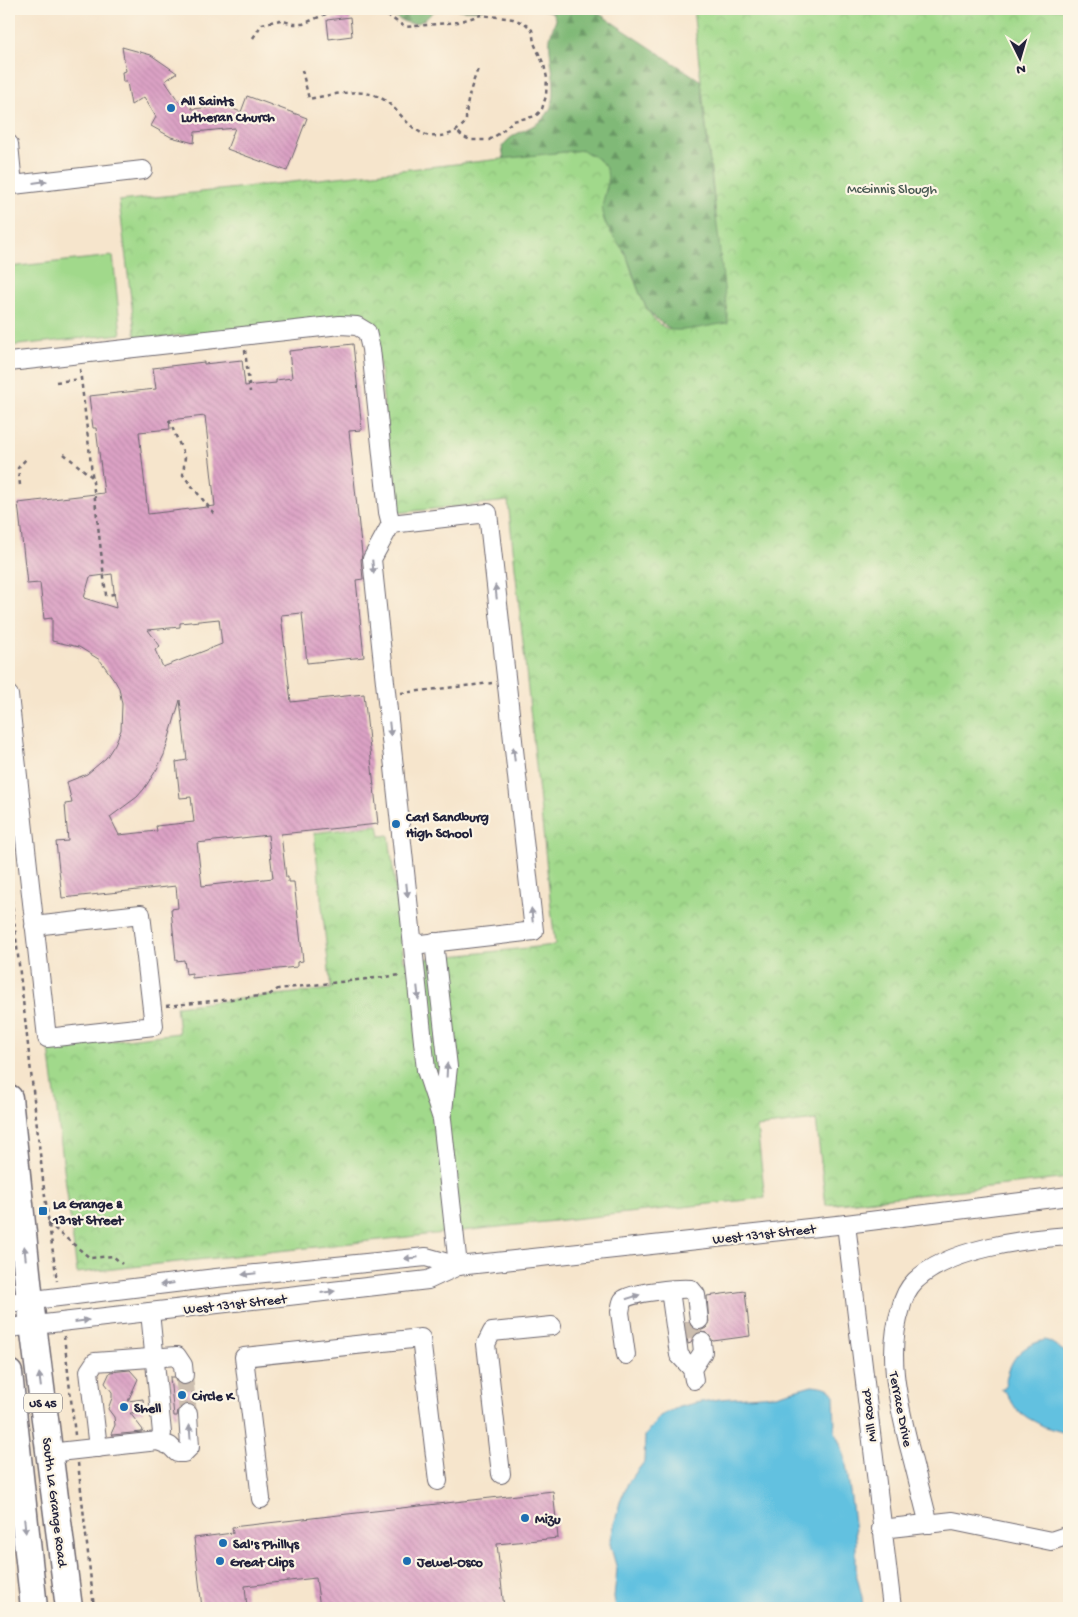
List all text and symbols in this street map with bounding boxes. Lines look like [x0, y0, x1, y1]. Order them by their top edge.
north arrow [996, 32, 1046, 82]
text: N [1016, 60, 1026, 77]
place label: All Saints Lutheran Church [180, 94, 275, 127]
marker: All Saints Lutheran Church [165, 102, 177, 114]
one-way arrow [33, 178, 49, 186]
park label: McGinnis Slough [847, 182, 938, 199]
one-way arrow [369, 559, 377, 575]
one-way arrow [492, 584, 500, 600]
one-way arrow [386, 721, 394, 737]
one-way arrow [510, 745, 518, 761]
place label: Carl Sandburg High School [405, 810, 489, 843]
marker: Carl Sandburg High School [390, 818, 402, 830]
one-way arrow [403, 883, 411, 899]
one-way arrow [528, 907, 536, 923]
one-way arrow [414, 985, 422, 1001]
one-way arrow [443, 1062, 451, 1078]
place label: La Grange & 131st Street [52, 1197, 124, 1230]
marker: La Grange & 131st Street [37, 1205, 49, 1217]
street label: West 131st Street [712, 1221, 818, 1249]
one-way arrow [21, 1244, 29, 1260]
one-way arrow [402, 1255, 418, 1263]
one-way arrow [241, 1271, 257, 1279]
one-way arrow [159, 1280, 175, 1288]
one-way arrow [321, 1288, 337, 1296]
street label: West 131st Street [183, 1291, 289, 1319]
one-way arrow [626, 1292, 641, 1300]
one-way arrow [74, 1317, 90, 1325]
street label: Terrace Drive [884, 1370, 915, 1449]
one-way arrow [36, 1372, 44, 1388]
street label: Mill Road [859, 1387, 882, 1443]
marker: Circle K [176, 1389, 188, 1401]
place label: Circle K [191, 1389, 236, 1406]
road number: US 45 [24, 1394, 62, 1412]
marker: Shell [118, 1401, 130, 1413]
place label: Shell [134, 1401, 161, 1418]
one-way arrow [185, 1424, 193, 1440]
street label: South La Grange Road [37, 1437, 70, 1570]
marker: Mizu [519, 1512, 531, 1524]
place label: Mizu [535, 1512, 561, 1529]
one-way arrow [21, 1518, 29, 1534]
marker: Sal's Phillys [217, 1537, 229, 1549]
place label: Sal's Phillys [233, 1537, 300, 1554]
marker: Great Clips [214, 1555, 226, 1567]
place label: Great Clips [230, 1555, 294, 1572]
marker: Jewel-Osco [401, 1555, 413, 1567]
place label: Jewel-Osco [416, 1555, 484, 1572]

